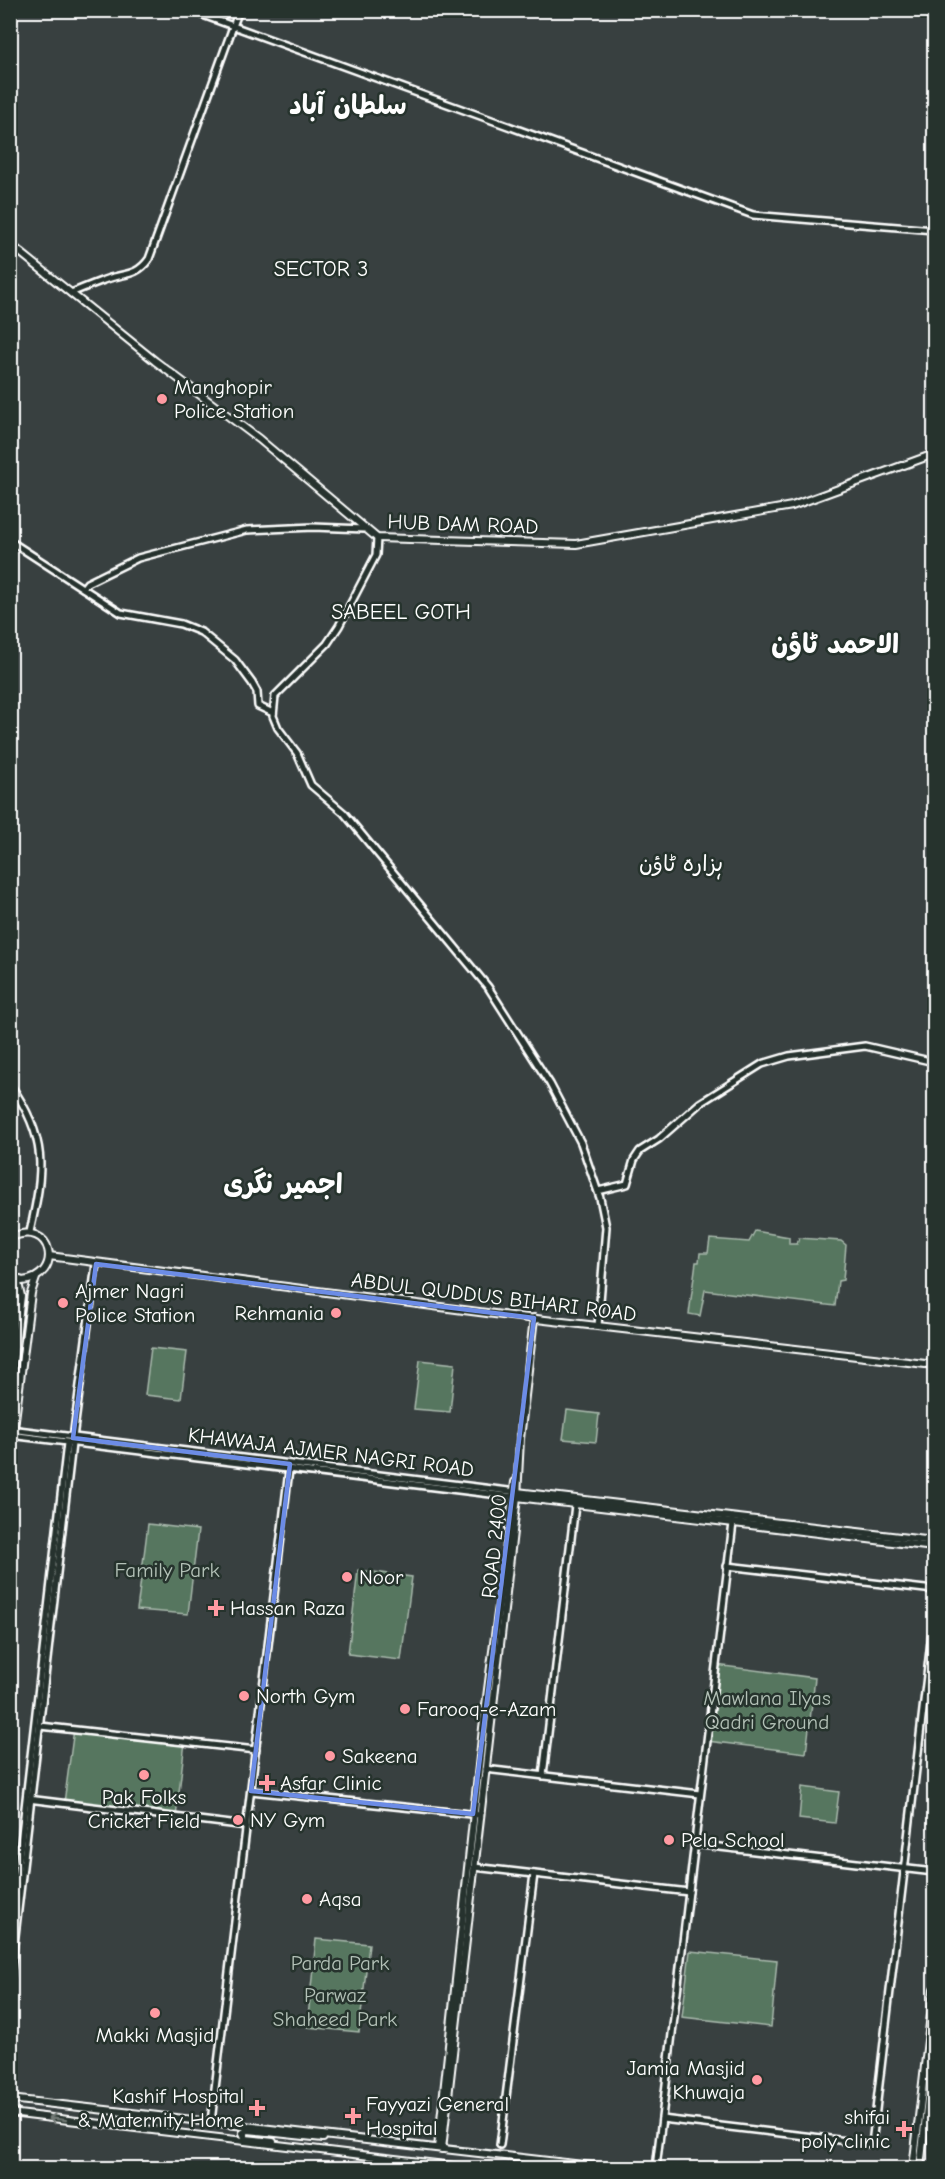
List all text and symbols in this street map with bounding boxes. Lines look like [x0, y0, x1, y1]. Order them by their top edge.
district label: سلطان آباد [289, 90, 407, 122]
district label: SECTOR 3 [274, 256, 368, 282]
place label: Manghopir Police Station [174, 375, 294, 423]
marker: Manghopir Police Station [155, 392, 169, 406]
street label: HUB DAM ROAD [387, 509, 539, 539]
district label: SABEEL GOTH [331, 599, 471, 625]
district label: الاحمد ٹاؤن [771, 629, 899, 661]
district label: ہزارہ ٹاؤن [639, 851, 723, 880]
district label: اجمیر نگری [223, 1167, 343, 1200]
street label: ABDUL QUDDUS BIHARI ROAD [350, 1268, 638, 1326]
place label: Ajmer Nagri Police Station [75, 1279, 195, 1327]
marker: Ajmer Nagri Police Station [56, 1296, 70, 1310]
place label: Rehmania [235, 1301, 324, 1325]
marker: Rehmania [329, 1306, 343, 1320]
street label: KHAWAJA AJMER NAGRI ROAD [187, 1423, 475, 1481]
street label: ROAD 2400 [477, 1493, 511, 1599]
park label: Family Park [114, 1558, 220, 1582]
place label: Noor [359, 1565, 404, 1589]
marker: Noor [340, 1570, 354, 1584]
place label: Hassan Raza [230, 1596, 345, 1620]
marker: Hassan Raza [207, 1599, 225, 1617]
place label: North Gym [256, 1684, 355, 1708]
park label: Mawlana Ilyas Qadri Ground [703, 1686, 831, 1734]
marker: North Gym [237, 1689, 251, 1703]
place label: Farooq-e-Azam [417, 1697, 556, 1721]
marker: Farooq-e-Azam [398, 1702, 412, 1716]
place label: Sakeena [342, 1744, 418, 1768]
marker: Sakeena [323, 1749, 337, 1763]
marker: Pak Folks Cricket Field [137, 1768, 151, 1782]
place label: Asfar Clinic [280, 1771, 382, 1795]
marker: Asfar Clinic [258, 1774, 276, 1792]
place label: Pak Folks Cricket Field [88, 1785, 200, 1833]
place label: NY Gym [250, 1808, 325, 1832]
marker: NY Gym [231, 1813, 245, 1827]
place label: Pela School [681, 1828, 785, 1852]
marker: Pela School [662, 1833, 676, 1847]
place label: Aqsa [319, 1887, 362, 1911]
marker: Aqsa [300, 1892, 314, 1906]
park label: Parda Park [291, 1951, 389, 1975]
park label: Parwaz Shaheed Park [273, 1983, 397, 2031]
marker: Makki Masjid [148, 2006, 162, 2020]
place label: Makki Masjid [96, 2023, 214, 2047]
place label: Jamia Masjid Khuwaja [627, 2056, 745, 2104]
marker: Jamia Masjid Khuwaja [750, 2073, 764, 2087]
place label: Kashif Hospital & Maternity Home [78, 2084, 244, 2132]
place label: Fayyazi General Hospital [366, 2092, 509, 2140]
marker: Kashif Hospital & Maternity Home [248, 2099, 266, 2117]
place label: shifai poly clinic [801, 2105, 890, 2153]
marker: Fayyazi General Hospital [344, 2107, 362, 2125]
one-way arrow [48, 2113, 68, 2124]
marker: shifai poly clinic [895, 2120, 913, 2138]

